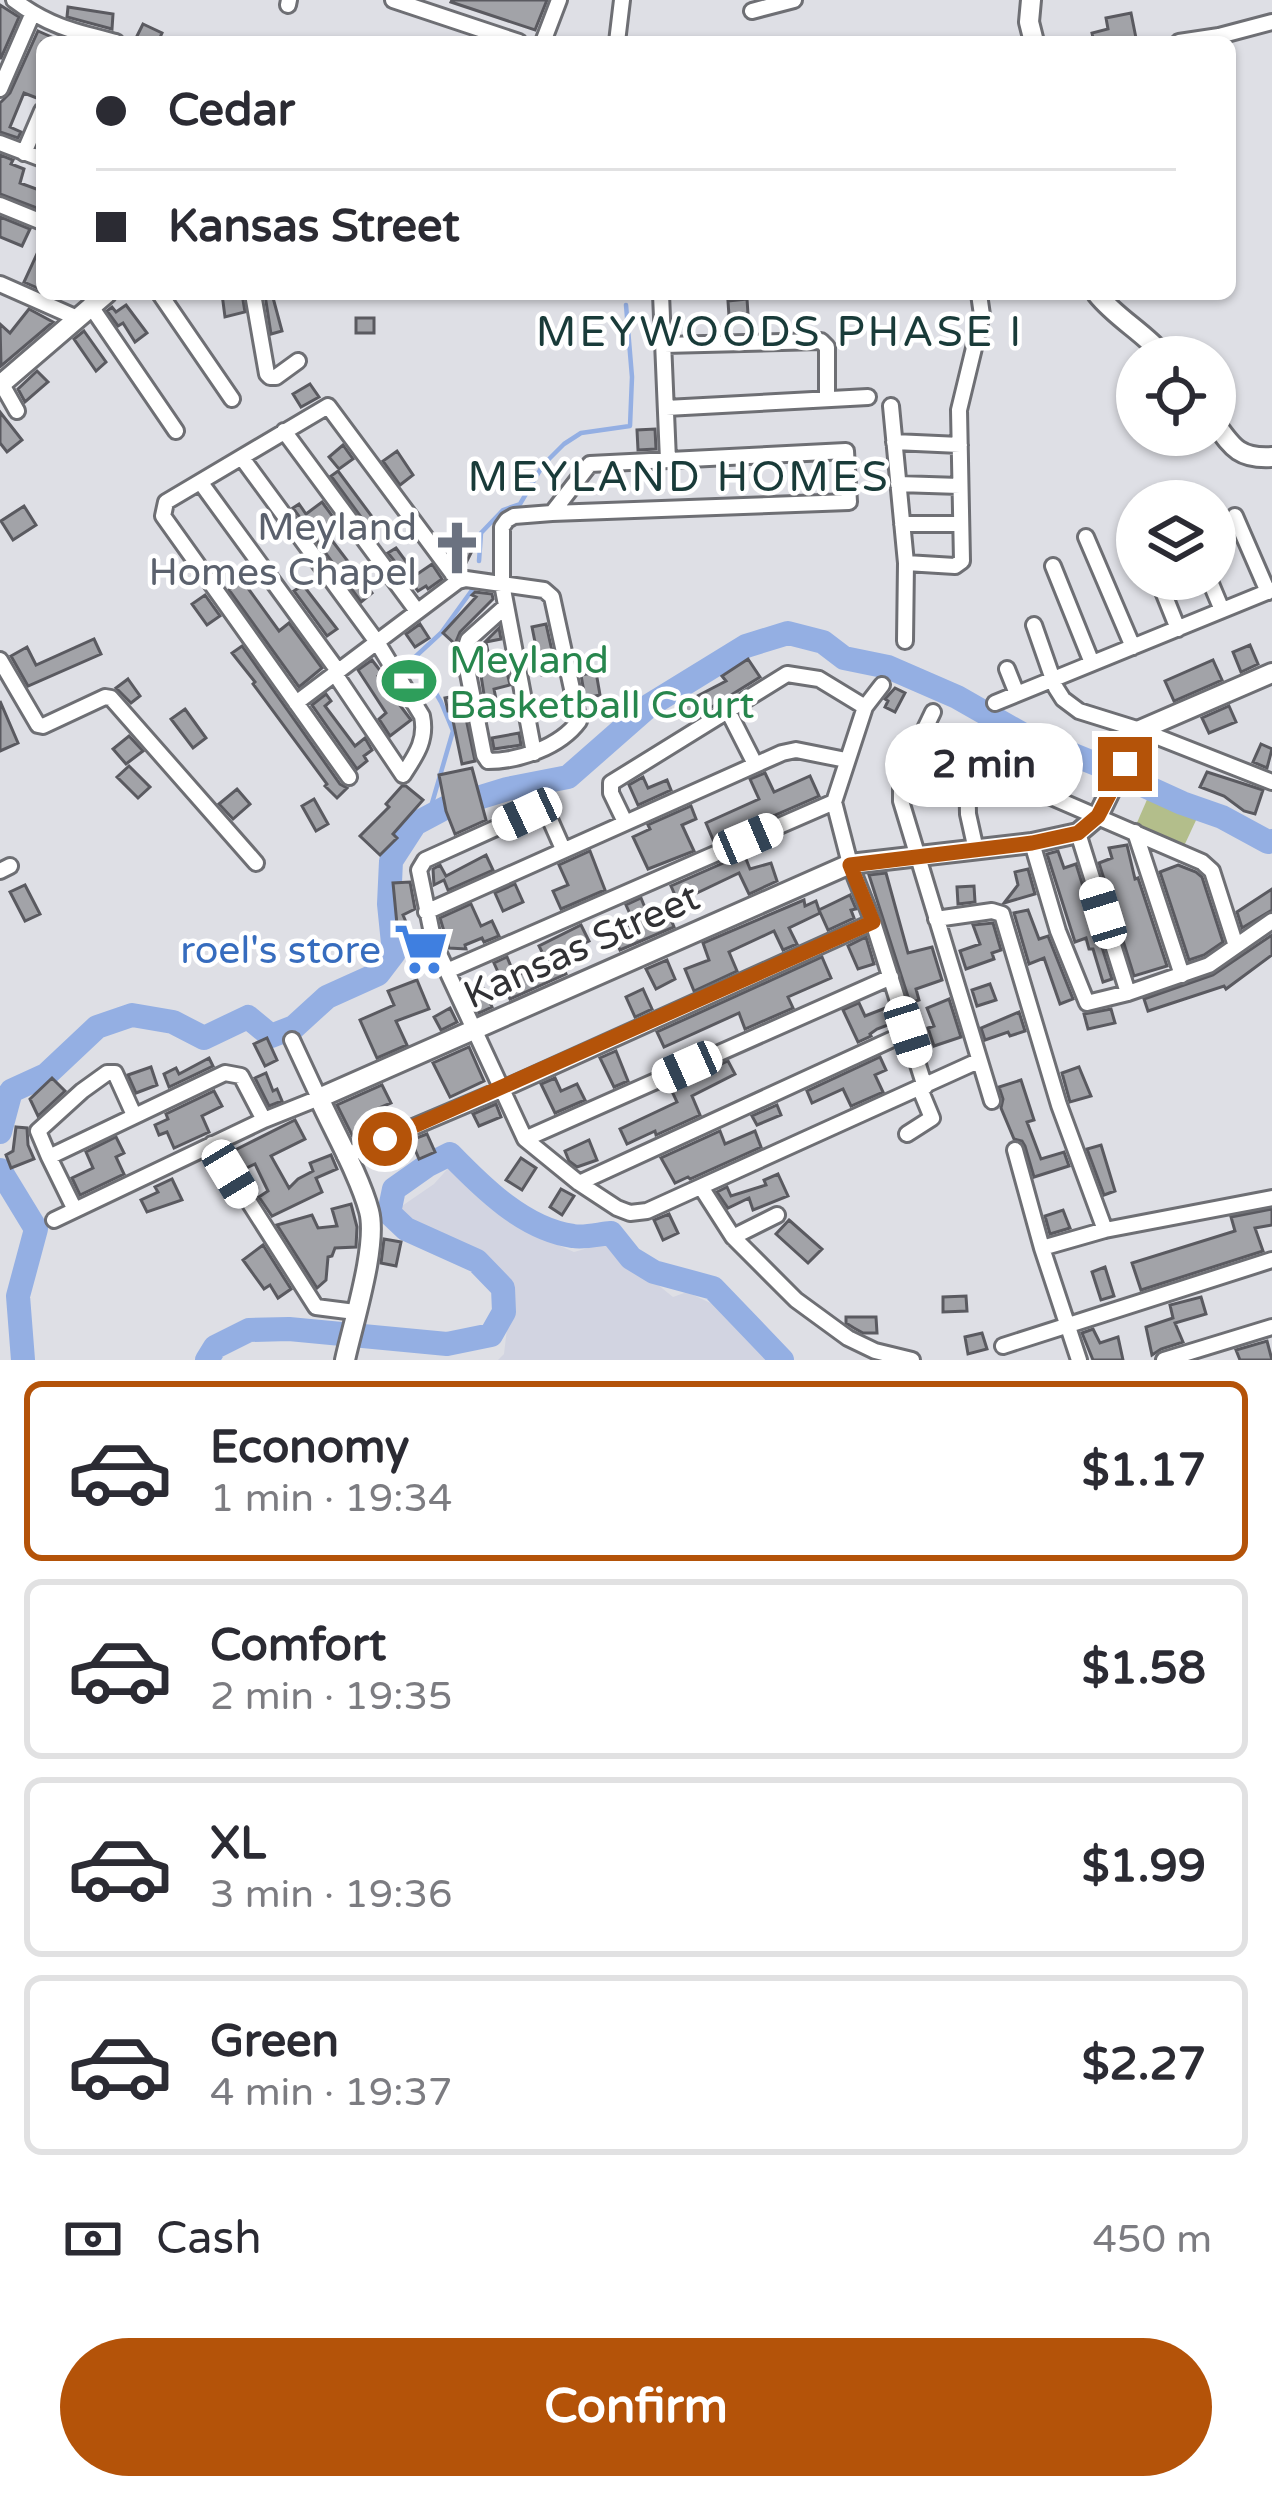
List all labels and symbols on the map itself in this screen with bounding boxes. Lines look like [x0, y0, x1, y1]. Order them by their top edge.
district label: MEYWOODS PHASE I [536, 307, 1024, 358]
district label: MEYLAND HOMES [467, 452, 891, 503]
place label: Meyland Homes Chapel [148, 504, 417, 596]
church icon: Meyland Homes Chapel [428, 519, 486, 577]
place label: Meyland Basketball Court [449, 637, 755, 729]
sports icon: Meyland Basketball Court [380, 652, 438, 710]
callout: 2 min [885, 722, 1083, 806]
route end [1098, 737, 1152, 791]
car [487, 782, 567, 846]
car [708, 808, 788, 870]
street label: Kansas Street [457, 873, 707, 1019]
car [1075, 873, 1131, 953]
supermarket icon: roel's store [392, 920, 450, 978]
place label: roel's store [180, 927, 381, 974]
car [880, 992, 936, 1072]
car [647, 1036, 727, 1098]
route start [358, 1112, 412, 1166]
car [196, 1134, 264, 1214]

